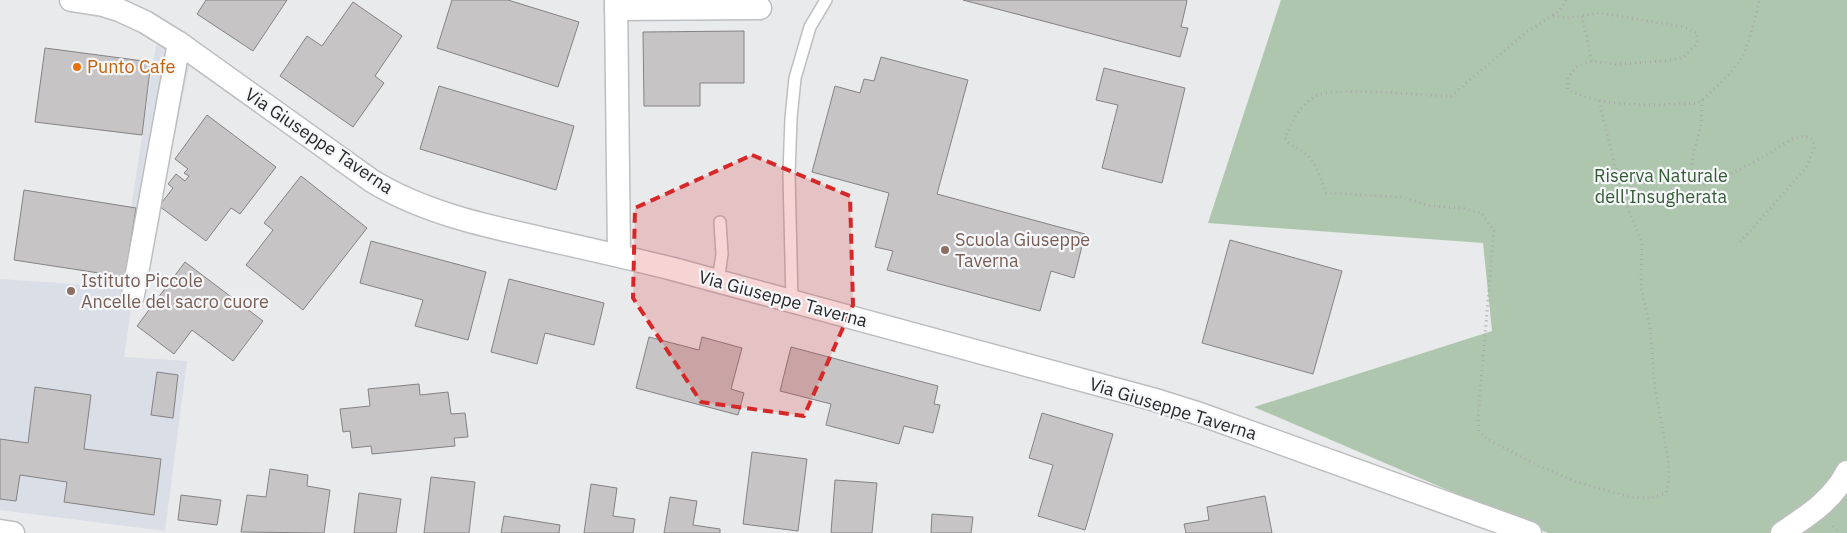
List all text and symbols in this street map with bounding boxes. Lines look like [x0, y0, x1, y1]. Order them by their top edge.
place label: Punto Cafe [87, 55, 175, 78]
marker: Punto Cafe [71, 61, 83, 73]
street label: Via Giuseppe Taverna [241, 82, 398, 199]
park label: Riserva Naturale dell'Insugherata [1594, 164, 1728, 208]
place label: Scuola Giuseppe Taverna [955, 228, 1090, 272]
marker: Scuola Giuseppe Taverna [939, 244, 951, 256]
street label: Via Giuseppe Taverna [696, 265, 870, 332]
place label: Istituto Piccole Ancelle del sacro cuore [81, 269, 269, 313]
marker: Istituto Piccole Ancelle del sacro cuore [65, 285, 77, 297]
street label: Via Giuseppe Taverna [1087, 372, 1260, 445]

